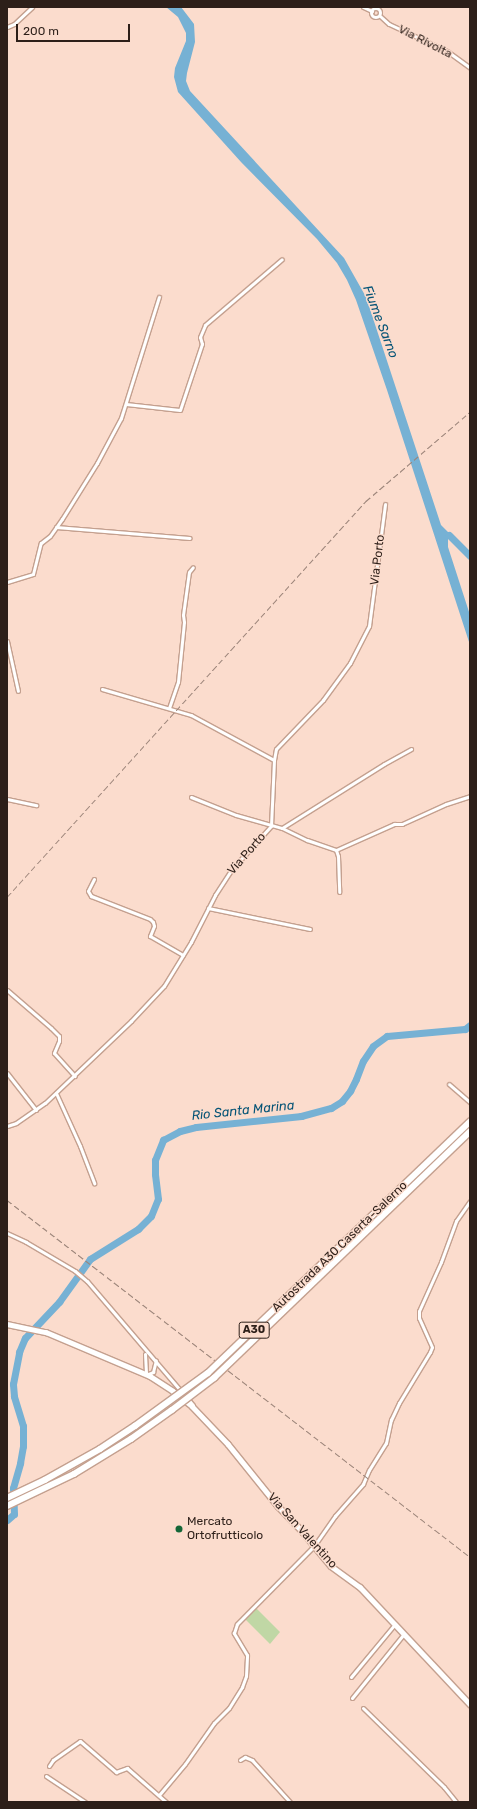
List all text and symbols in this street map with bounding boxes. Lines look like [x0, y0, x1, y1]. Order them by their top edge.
scale bar [18, 16, 132, 42]
street label: Via Rivolta [396, 22, 454, 62]
text: 200 m [23, 24, 59, 38]
water label: Fiume Sarno [359, 283, 401, 361]
street label: Via Porto [368, 534, 388, 586]
street label: Via Porto [225, 830, 269, 878]
water label: Rio Santa Marina [191, 1098, 295, 1124]
street label: Autostrada A30 Caserta-Salerno [269, 1178, 411, 1316]
road number: A30 [238, 1321, 270, 1339]
street label: Via San Valentino [264, 1490, 340, 1572]
place label: Mercato Ortofrutticolo [187, 1515, 263, 1543]
marker: Mercato Ortofrutticolo [174, 1524, 184, 1534]

